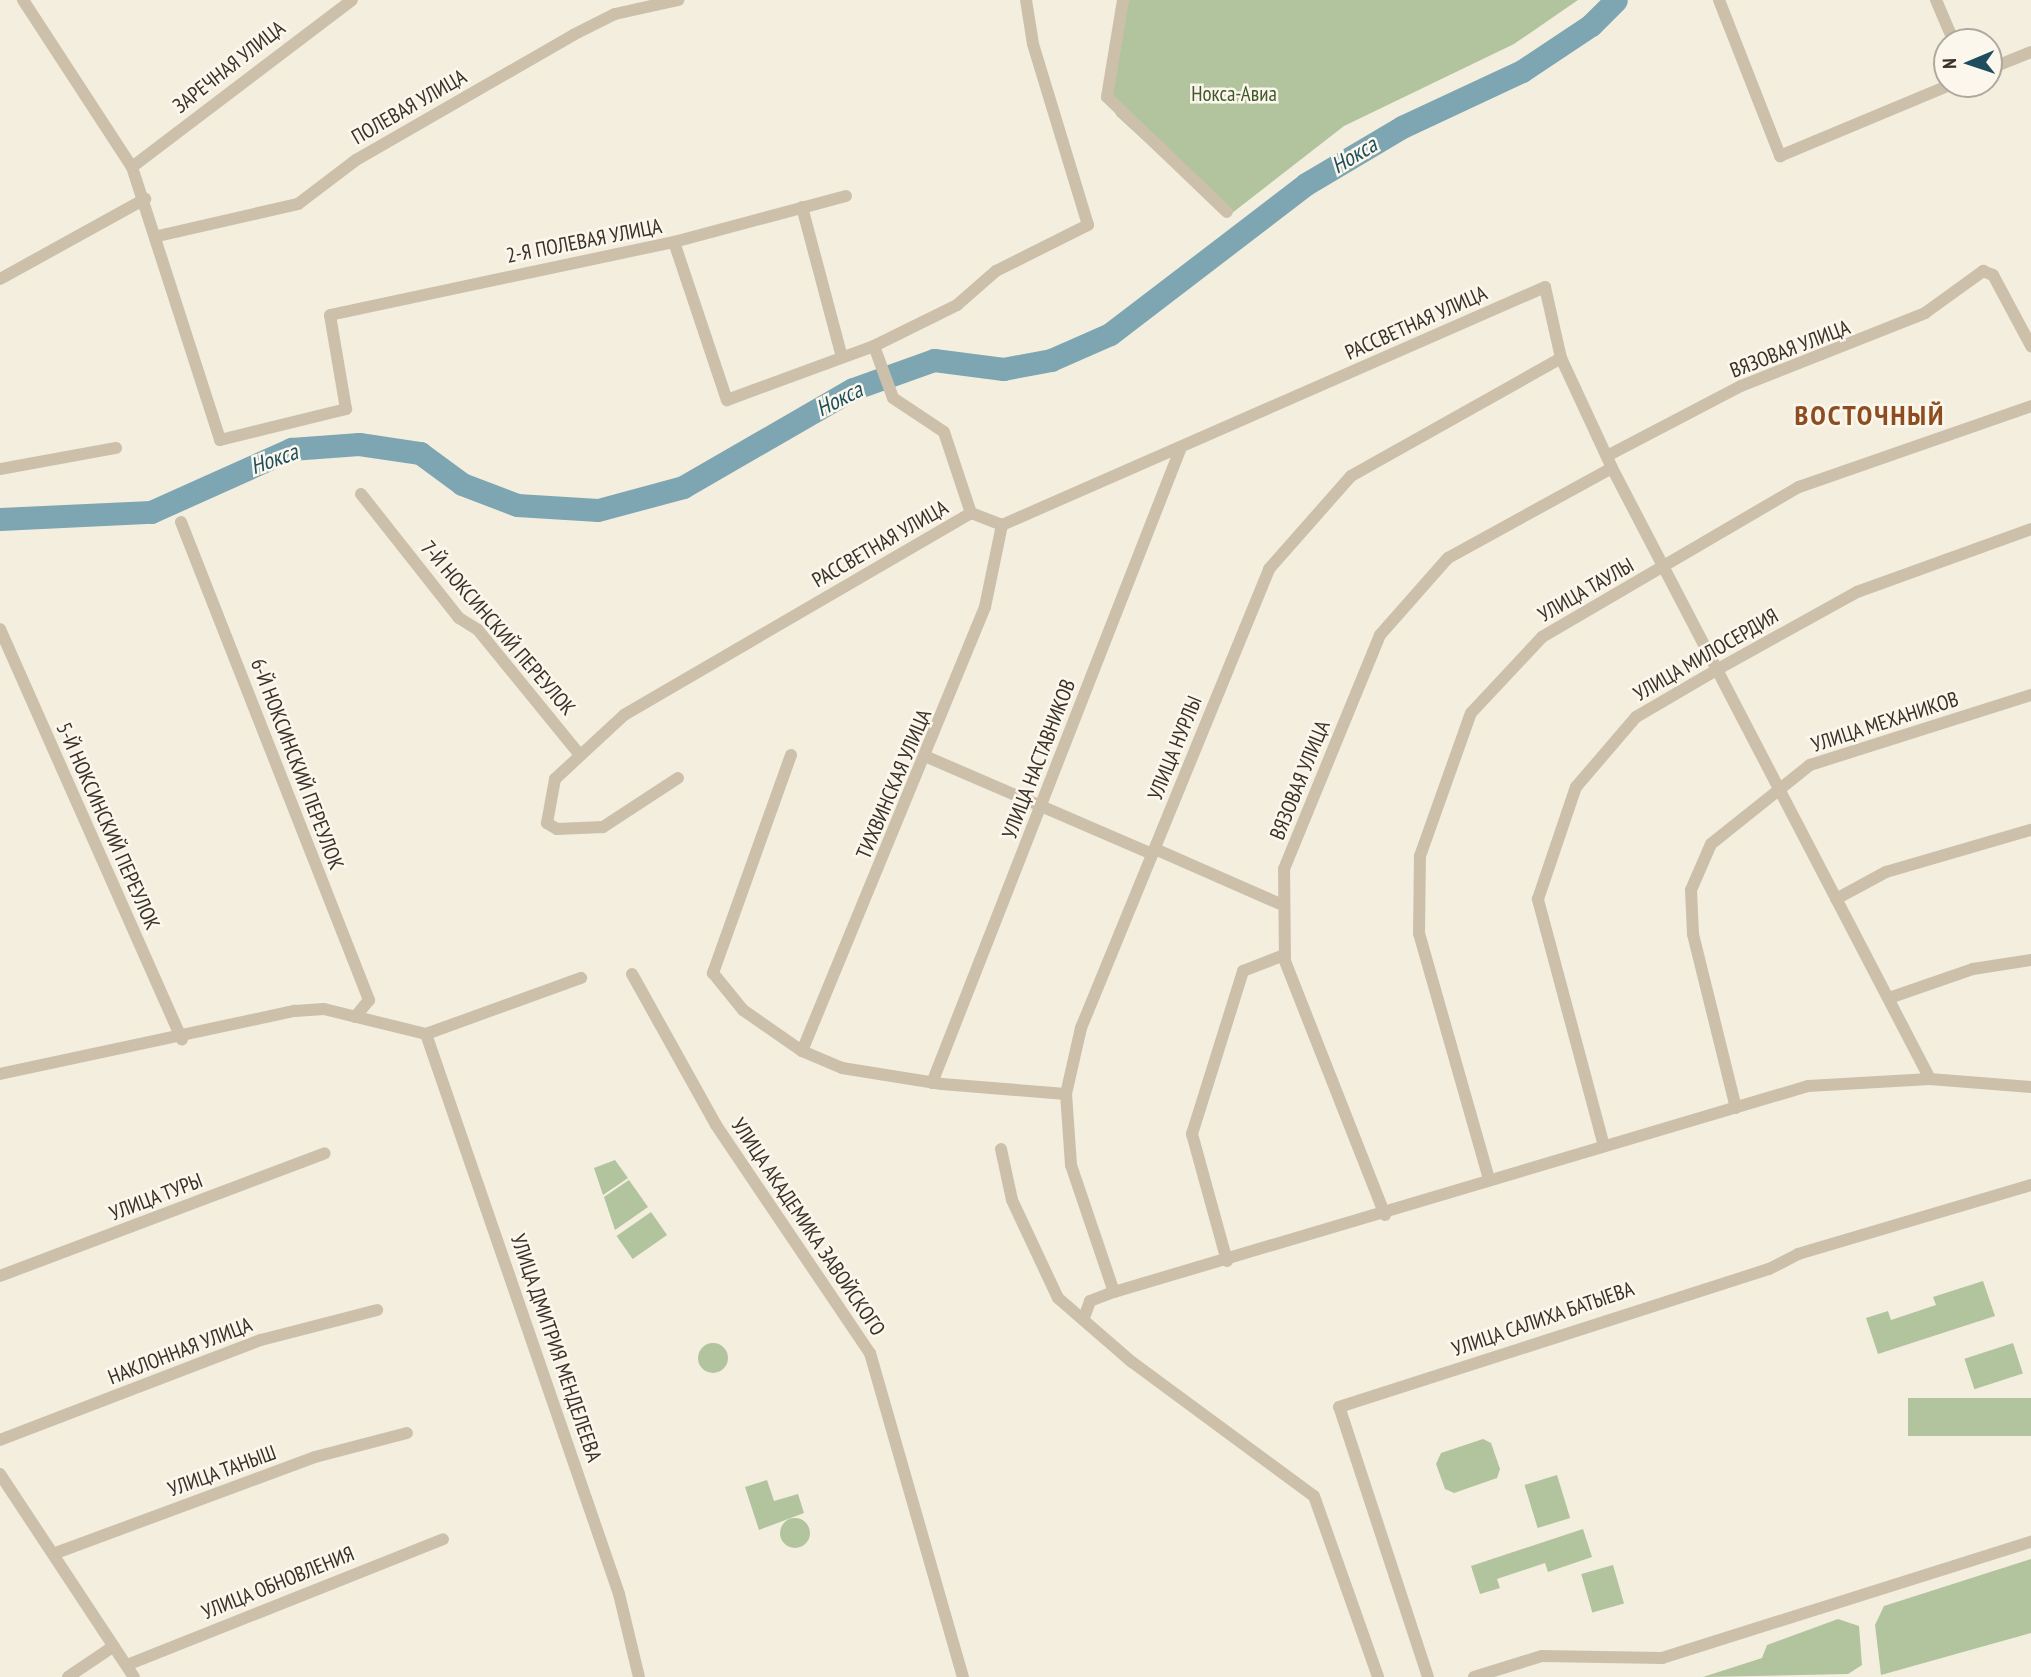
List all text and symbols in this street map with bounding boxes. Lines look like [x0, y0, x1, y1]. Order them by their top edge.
street label: ЗАРЕЧНАЯ УЛИЦА [168, 15, 290, 119]
north arrow [1933, 28, 2003, 98]
text: N [1937, 58, 1961, 69]
street label: ПОЛЕВАЯ УЛИЦА [347, 64, 471, 150]
park label: Нокса-Авиа [1191, 81, 1277, 107]
water label: Нокса [1326, 131, 1382, 179]
street label: 2-Я ПОЛЕВАЯ УЛИЦА [504, 214, 664, 268]
street label: РАССВЕТНАЯ УЛИЦА [1341, 280, 1491, 366]
street label: ВЯЗОВАЯ УЛИЦА [1726, 315, 1854, 383]
water label: Нокса [811, 376, 867, 422]
district label: ВОСТОЧНЫЙ [1796, 398, 1944, 432]
water label: Нокса [247, 438, 301, 480]
street label: РАССВЕТНАЯ УЛИЦА [807, 495, 953, 593]
street label: 7-Й НОКСИНСКИЙ ПЕРЕУЛОК [415, 536, 581, 720]
street label: УЛИЦА ТАУЛЫ [1533, 552, 1639, 628]
street label: УЛИЦА МИЛОСЕРДИЯ [1629, 603, 1783, 707]
street label: 6-Й НОКСИНСКИЙ ПЕРЕУЛОК [245, 655, 349, 873]
street label: УЛИЦА НАСТАВНИКОВ [997, 676, 1081, 842]
street label: УЛИЦА МЕХАНИКОВ [1808, 686, 1962, 758]
street label: УЛИЦА НУРЛЫ [1143, 692, 1207, 804]
street label: ТИХВИНСКАЯ УЛИЦА [851, 705, 937, 863]
street label: ВЯЗОВАЯ УЛИЦА [1265, 716, 1335, 844]
street label: 5-Й НОКСИНСКИЙ ПЕРЕУЛОК [51, 719, 165, 933]
street label: УЛИЦА АКАДЕМИКА ЗАВОЙСКОГО [725, 1113, 891, 1341]
street label: УЛИЦА ТУРЫ [105, 1168, 207, 1226]
street label: УЛИЦА ДМИТРИЯ МЕНДЕЛЕЕВА [505, 1230, 607, 1466]
street label: УЛИЦА САЛИХА БАТЫЕВА [1448, 1276, 1638, 1362]
street label: НАКЛОННАЯ УЛИЦА [104, 1312, 256, 1390]
street label: УЛИЦА ТАНЫШ [164, 1440, 280, 1502]
street label: УЛИЦА ОБНОВЛЕНИЯ [198, 1541, 358, 1625]

